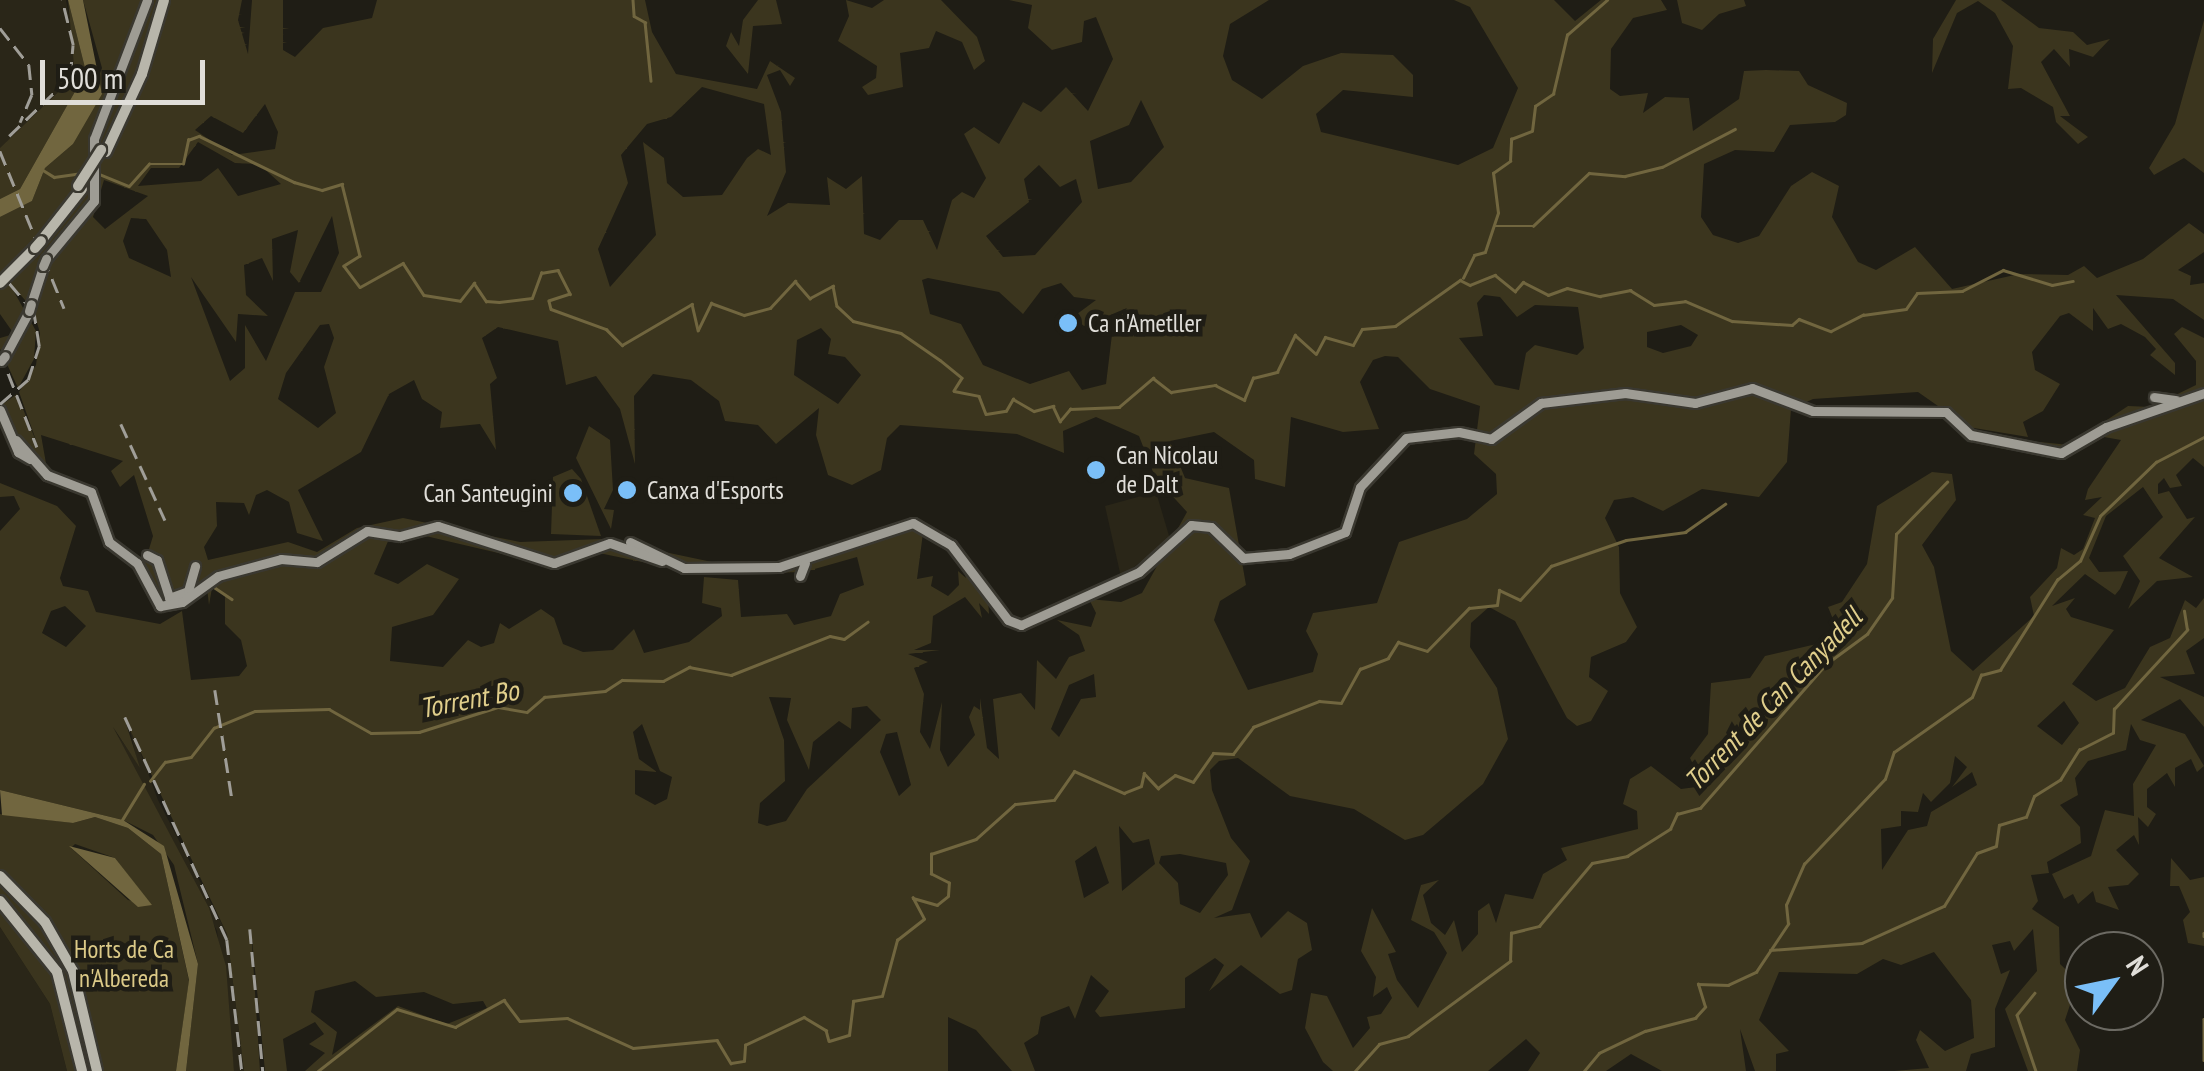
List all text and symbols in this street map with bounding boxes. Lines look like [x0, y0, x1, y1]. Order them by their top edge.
scale bar [45, 40, 210, 102]
text: 500 m [57, 58, 123, 97]
place label: Ca n'Ametller [1088, 308, 1202, 338]
marker: Ca n'Ametller [1057, 312, 1079, 334]
place label: Can Nicolau de Dalt [1116, 441, 1218, 500]
marker: Can Nicolau de Dalt [1085, 459, 1107, 481]
place label: Canxa d'Esports [647, 475, 784, 505]
place label: Can Santeugini [423, 478, 553, 508]
marker: Canxa d'Esports [616, 479, 638, 501]
marker: Can Santeugini [562, 482, 584, 504]
water label: Torrent de Can Canyadell [1677, 601, 1869, 797]
water label: Torrent Bo [417, 673, 521, 725]
north arrow [2064, 931, 2164, 1031]
park label: Horts de Ca n'Albereda [74, 935, 174, 994]
text: N [2118, 949, 2158, 982]

